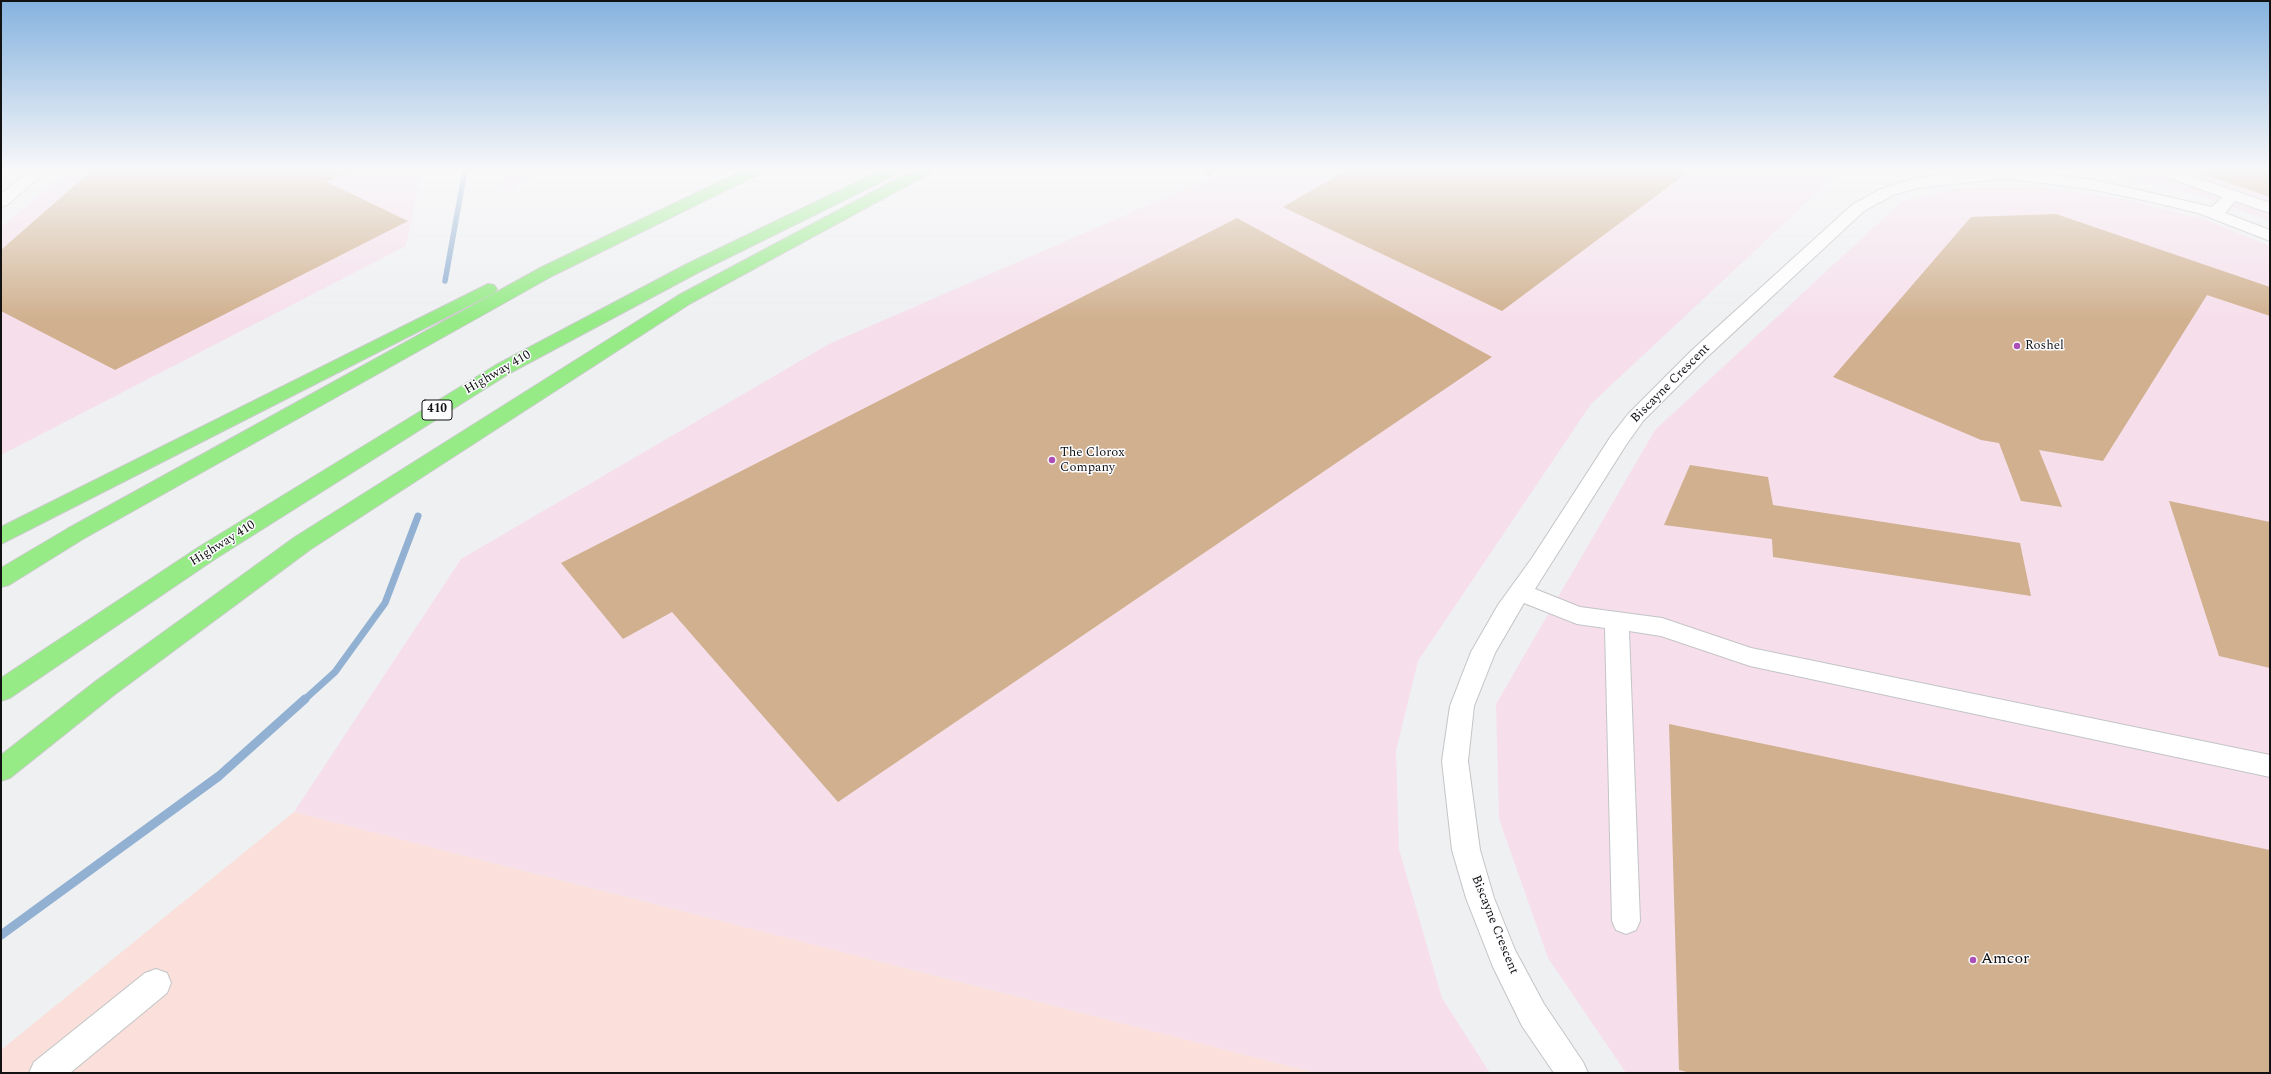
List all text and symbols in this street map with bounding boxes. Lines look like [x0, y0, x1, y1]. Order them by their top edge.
place label: Roshel [2025, 338, 2064, 354]
street label: Biscayne Crescent [1628, 341, 1714, 427]
marker: Roshel [2012, 341, 2022, 351]
street label: Highway 410 [462, 348, 534, 398]
road number: 410 [422, 400, 452, 420]
place label: The Clorox Company [1060, 445, 1125, 476]
marker: The Clorox Company [1047, 455, 1057, 465]
street label: Highway 410 [187, 518, 259, 570]
street label: Biscayne Crescent [1467, 873, 1521, 977]
place label: Amcor [1981, 950, 2029, 970]
marker: Amcor [1968, 955, 1978, 965]

